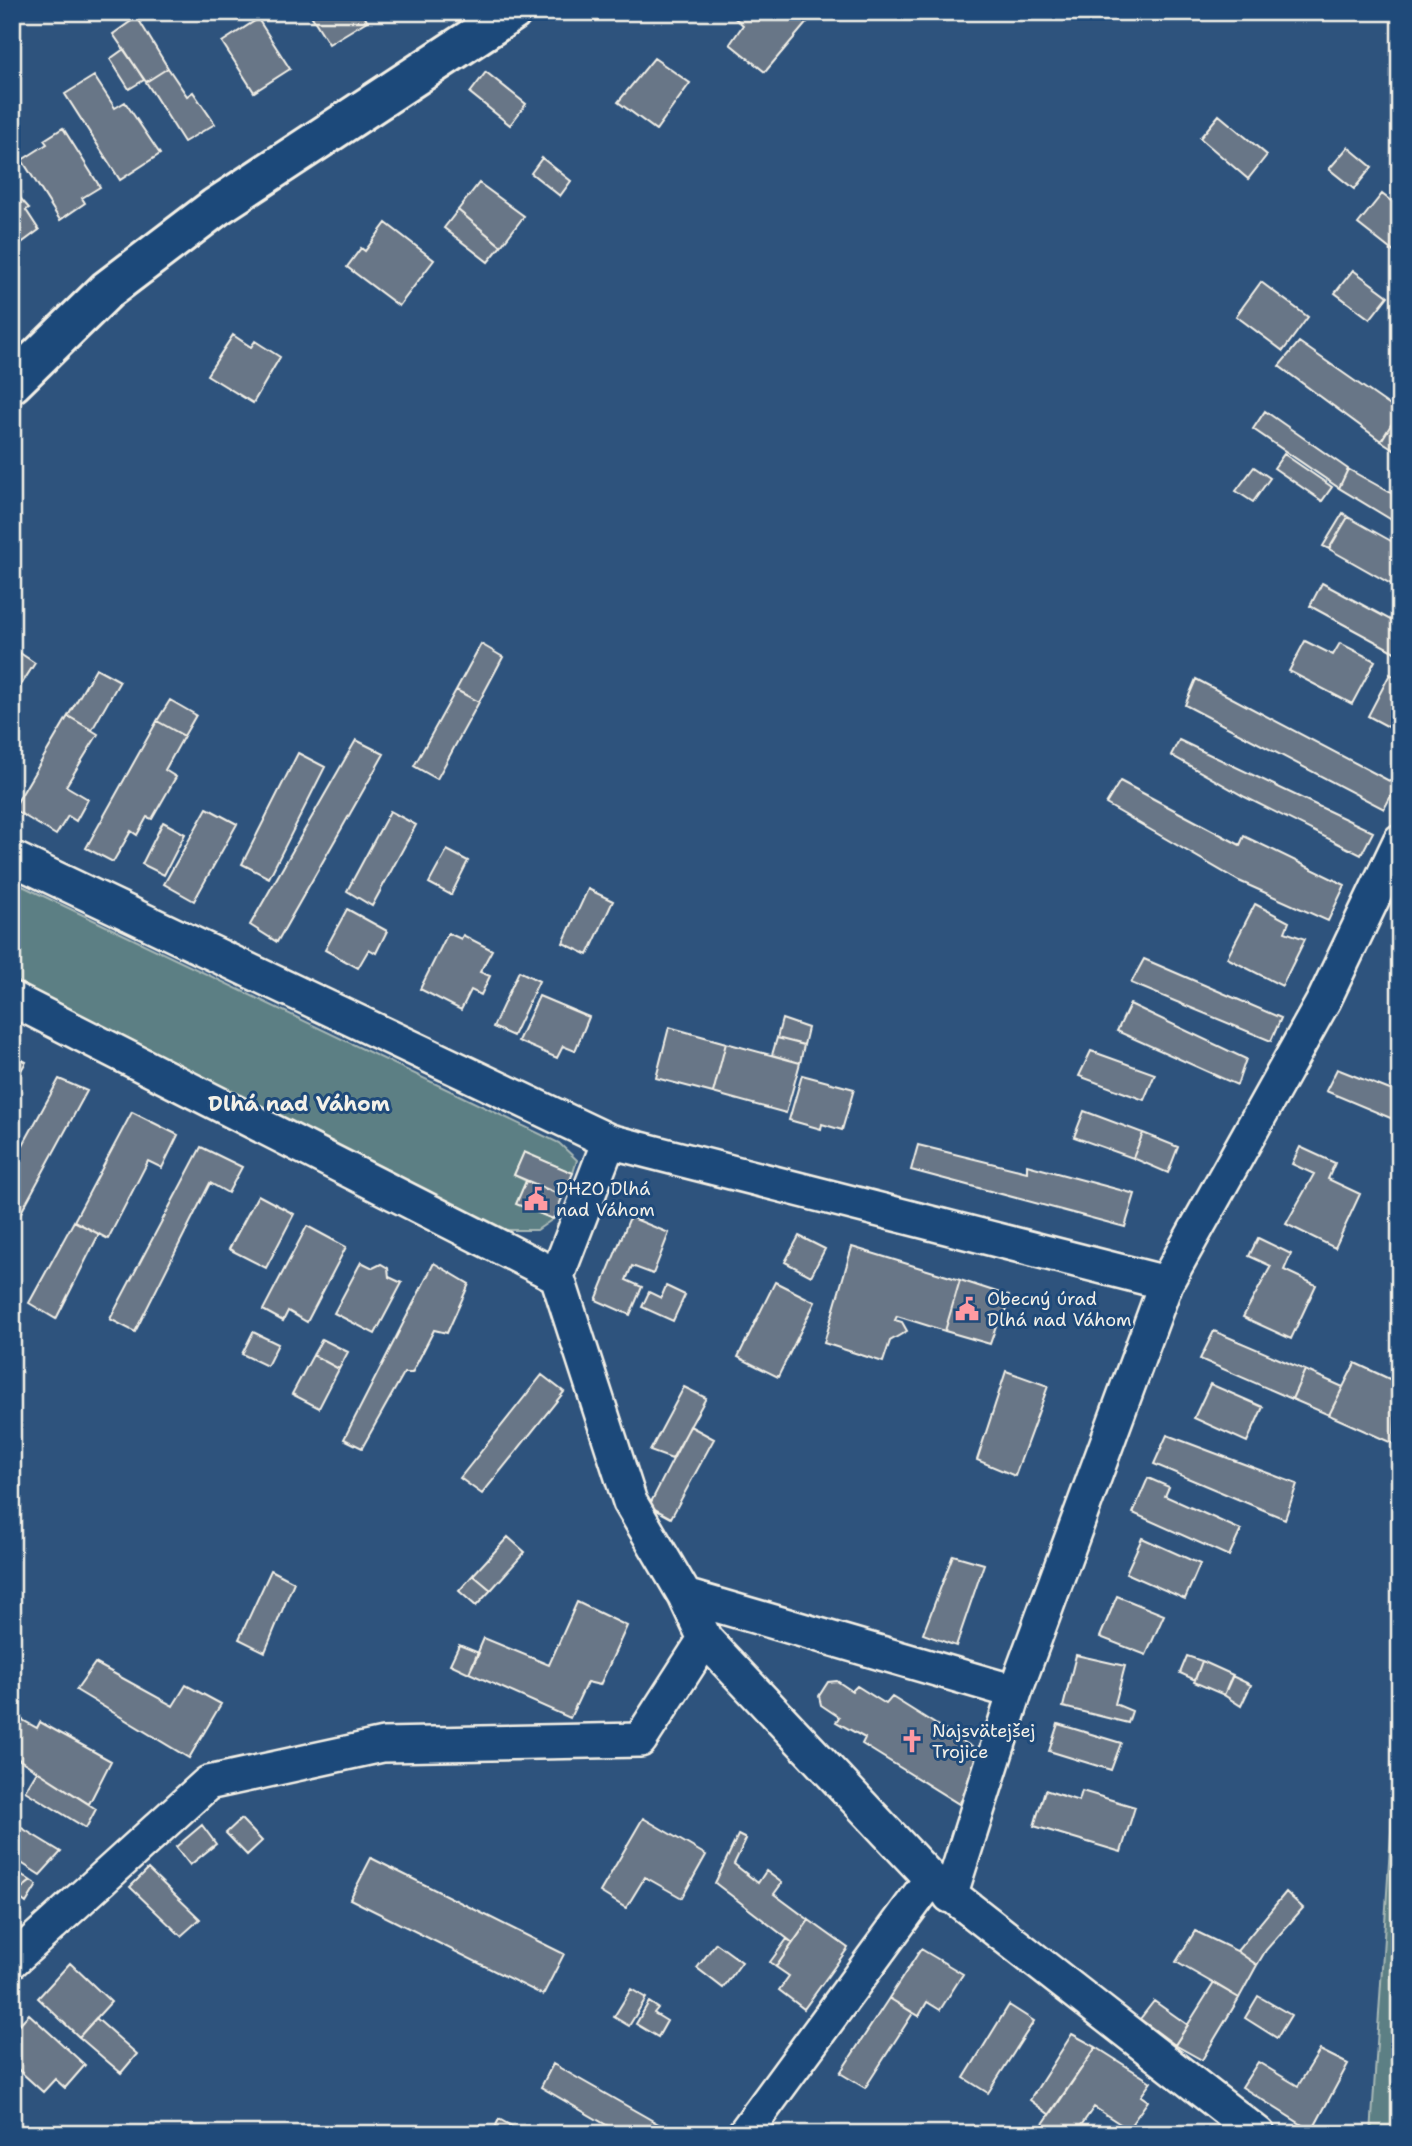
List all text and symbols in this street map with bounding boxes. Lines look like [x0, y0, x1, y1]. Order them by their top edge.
district label: Dlhá nad Váhom [208, 1090, 390, 1118]
place label: DHZO Dlhá nad Váhom [556, 1177, 655, 1222]
public building icon: DHZO Dlhá nad Váhom [522, 1185, 550, 1213]
place label: Obecný úrad Dlhá nad Váhom [987, 1287, 1132, 1332]
public building icon: Obecný úrad Dlhá nad Váhom [953, 1295, 981, 1323]
place label: Najsvätejšej Trojice [932, 1719, 1035, 1764]
church icon: Najsvätejšej Trojice [898, 1727, 926, 1755]

